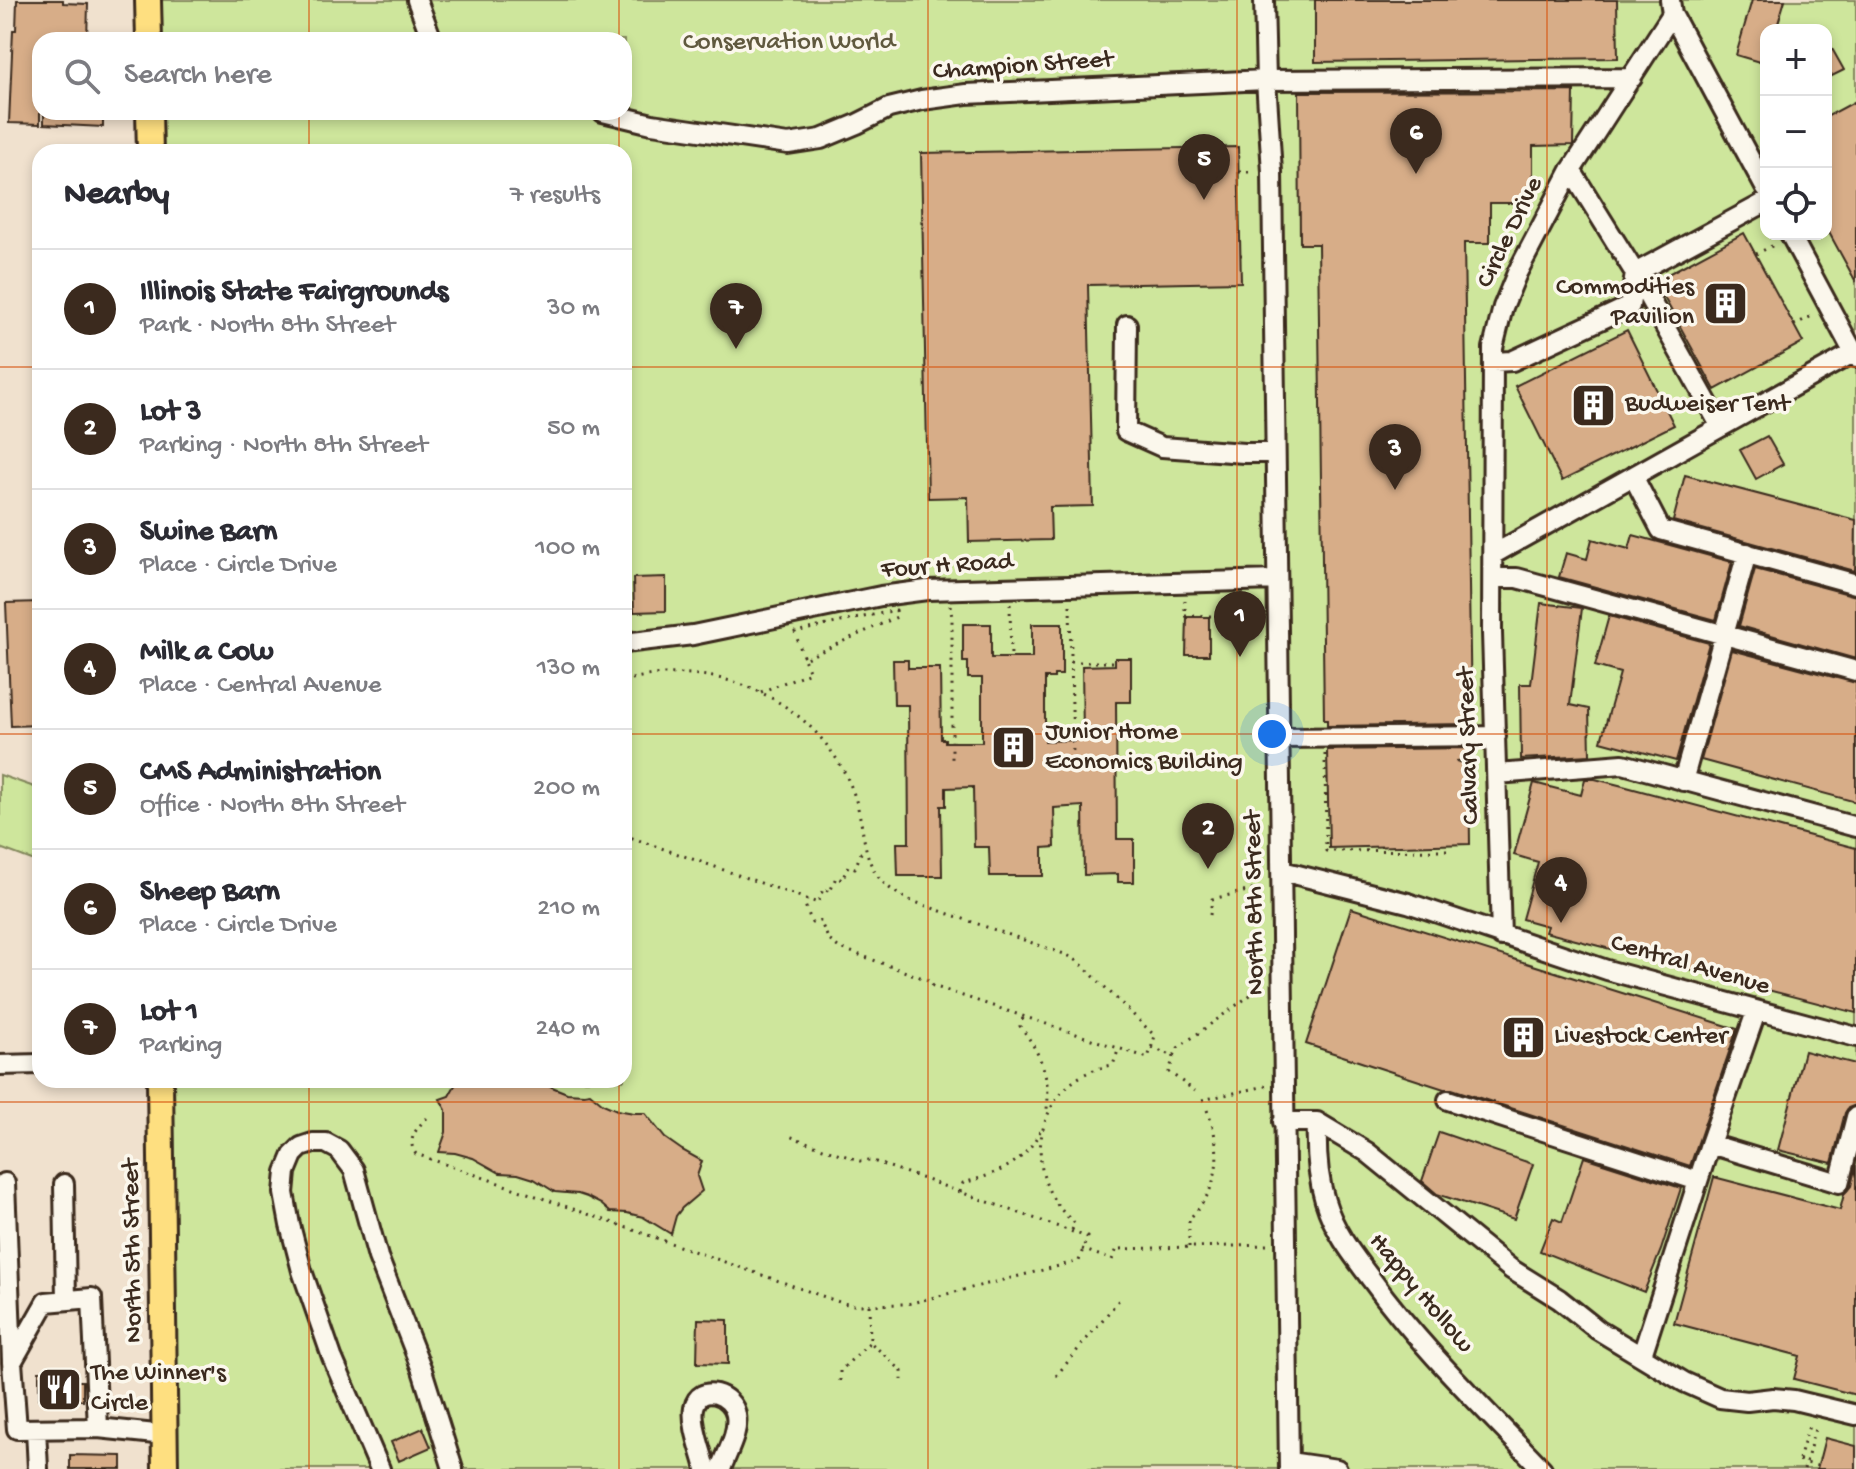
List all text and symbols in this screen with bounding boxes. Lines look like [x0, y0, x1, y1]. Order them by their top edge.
map controls [1760, 24, 1832, 240]
button: + [1760, 24, 1832, 96]
park label: Conservation World [683, 28, 897, 59]
search box [32, 32, 632, 120]
street label: Champion Street [932, 45, 1117, 89]
icon: search [60, 54, 104, 98]
text: Search here [124, 59, 272, 94]
button: − [1760, 96, 1832, 168]
pin: 6 [1390, 108, 1442, 174]
pin: 5 [1178, 134, 1230, 200]
button: locate [1760, 168, 1832, 240]
street label: Circle Drive [1471, 172, 1551, 294]
text: Nearby [64, 176, 169, 216]
text: 7 results [510, 181, 600, 212]
place label: Commodities Pavilion [1556, 273, 1695, 334]
text: Illinois State Fairgrounds [140, 276, 448, 311]
building icon: Commodities Pavilion [1701, 279, 1749, 327]
pin: 7 [710, 283, 762, 349]
text: 1 [85, 294, 95, 325]
text: 30 m [547, 294, 600, 325]
text: Park · North 8th Street [140, 311, 395, 342]
building icon: Budweiser Tent [1570, 381, 1618, 429]
place label: Budweiser Tent [1624, 390, 1792, 421]
text: Lot 3 [140, 396, 201, 431]
text: 2 [84, 414, 96, 445]
text: 50 m [547, 414, 600, 445]
pin: 3 [1369, 424, 1421, 490]
text: Parking · North 8th Street [140, 431, 428, 462]
text: Swine Barn [140, 516, 277, 551]
text: 3 [83, 534, 97, 565]
text: 100 m [535, 534, 600, 565]
street label: Four H Road [879, 547, 1016, 587]
text: Place · Circle Drive [140, 551, 337, 582]
pin: 1 [1214, 591, 1266, 657]
text: Milk a Cow [140, 636, 273, 671]
text: 4 [84, 654, 96, 685]
text: 130 m [537, 654, 600, 685]
street label: Calvary Street [1452, 664, 1488, 825]
text: Place · Central Avenue [140, 671, 381, 702]
your location [1252, 714, 1292, 754]
place label: Junior Home Economics Building [1045, 718, 1243, 779]
building icon: Junior Home Economics Building [990, 724, 1038, 772]
text: CMS Administration [140, 756, 381, 791]
text: 5 [83, 774, 97, 805]
text: 200 m [533, 774, 600, 805]
text: Office · North 8th Street [140, 791, 405, 822]
pin: 2 [1182, 803, 1234, 869]
street label: North 8th Street [1239, 808, 1273, 996]
pin: 4 [1535, 857, 1587, 923]
text: Sheep Barn [140, 876, 280, 911]
text: 6 [83, 894, 97, 925]
text: 210 m [537, 894, 600, 925]
text: Place · Circle Drive [140, 911, 337, 942]
street label: Central Avenue [1607, 928, 1774, 1004]
text: Lot 1 [140, 996, 198, 1031]
building icon: Livestock Center [1499, 1013, 1547, 1061]
text: 7 [83, 1014, 97, 1045]
text: 240 m [536, 1014, 600, 1045]
place label: Livestock Center [1554, 1022, 1730, 1053]
text: Parking [140, 1031, 222, 1062]
street label: North 5th Street [117, 1156, 151, 1343]
street label: Happy Hollow [1361, 1228, 1479, 1360]
place label: The Winner's Circle [89, 1359, 227, 1420]
restaurant icon: The Winner's Circle [36, 1365, 84, 1413]

